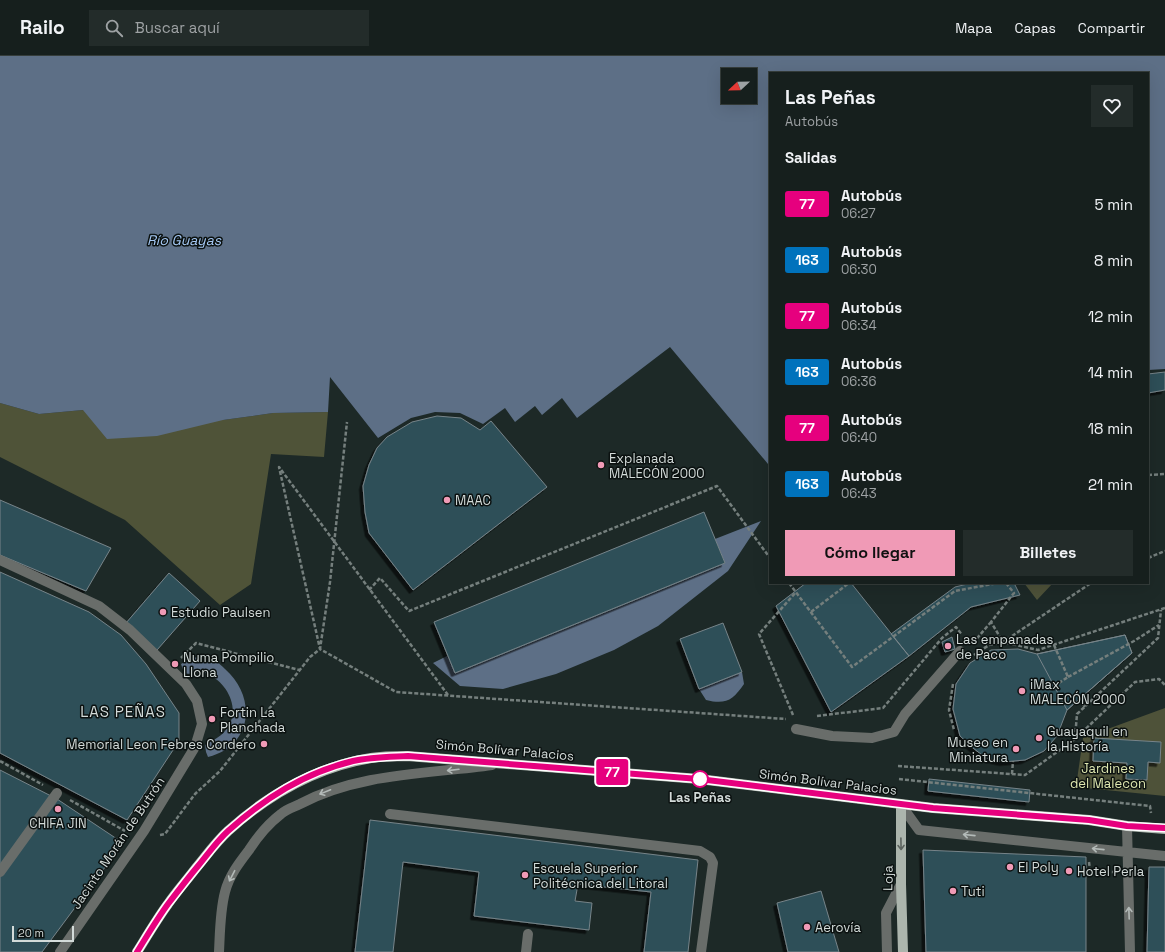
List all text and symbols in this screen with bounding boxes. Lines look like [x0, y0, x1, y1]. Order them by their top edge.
search box [89, 10, 369, 46]
text: Railo [20, 15, 65, 40]
icon: search [103, 17, 125, 39]
text: Buscar aquí [135, 18, 220, 37]
text: Mapa [955, 19, 992, 37]
text: Capas [1014, 19, 1056, 37]
text: Compartir [1078, 19, 1145, 37]
north arrow [721, 68, 757, 104]
map controls [721, 68, 757, 104]
text: Las Peñas [785, 85, 876, 110]
button: heart [1091, 85, 1133, 127]
text: Autobús [785, 113, 838, 130]
text: Salidas [785, 148, 837, 167]
text: Autobús [841, 186, 902, 205]
text: 77 [799, 195, 815, 213]
text: 5 min [1094, 195, 1133, 214]
text: 06:27 [841, 205, 876, 222]
water label: Río Guayas [147, 231, 222, 249]
text: Autobús [841, 242, 902, 261]
text: 163 [795, 251, 819, 269]
text: 8 min [1094, 251, 1133, 270]
text: 06:30 [841, 261, 877, 278]
text: Autobús [841, 298, 902, 317]
text: 77 [799, 307, 815, 325]
text: 12 min [1088, 307, 1133, 326]
text: 06:34 [841, 317, 877, 334]
text: Autobús [841, 354, 902, 373]
text: 163 [795, 363, 819, 381]
text: 14 min [1088, 363, 1133, 382]
text: 06:36 [841, 373, 876, 390]
text: Autobús [841, 410, 902, 429]
text: 77 [799, 419, 815, 437]
text: 18 min [1088, 419, 1133, 438]
text: 06:40 [841, 429, 877, 446]
place label: Explanada MALECÓN 2000 [609, 450, 705, 482]
marker: Explanada MALECÓN 2000 [596, 460, 606, 470]
text: Autobús [841, 466, 902, 485]
text: 163 [795, 475, 819, 493]
text: 21 min [1088, 475, 1133, 494]
text: 06:43 [841, 485, 877, 502]
place label: MAAC [455, 492, 491, 509]
marker: MAAC [442, 495, 452, 505]
button: Cómo llegar [785, 530, 955, 576]
button: Billetes [963, 530, 1133, 576]
place label: Estudio Paulsen [171, 604, 271, 621]
marker: Estudio Paulsen [158, 607, 168, 617]
place label: Las empanadas de Paco [956, 631, 1053, 663]
marker: Las empanadas de Paco [943, 641, 953, 651]
place label: Numa Pompilio Llona [183, 649, 274, 681]
marker: Numa Pompilio Llona [170, 659, 180, 669]
place label: iMax MALECÓN 2000 [1030, 676, 1126, 708]
marker: iMax MALECÓN 2000 [1017, 686, 1027, 696]
district label: LAS PEÑAS [80, 702, 166, 721]
place label: Fortin La Planchada [220, 704, 286, 736]
marker: Fortin La Planchada [207, 714, 217, 724]
place label: Guayaquil en la Historía [1047, 723, 1128, 755]
marker: Guayaquil en la Historía [1034, 733, 1044, 743]
place label: Museo en Miniatura [947, 734, 1009, 766]
street label: Simón Bolívar Palacios [435, 735, 575, 765]
place label: Memorial Leon Febres Cordero [66, 736, 256, 753]
marker: Memorial Leon Febres Cordero [259, 739, 269, 749]
marker: Museo en Miniatura [1011, 744, 1021, 754]
line badge: 77 [594, 759, 630, 785]
park label: Jardines del Malecon [1070, 760, 1146, 792]
text: 77 [604, 763, 620, 781]
street label: Simón Bolívar Palacios [758, 765, 898, 799]
one-way arrow [447, 766, 460, 774]
marker: Las Peñas [691, 770, 709, 788]
street label: Jacinto Morán de Butrón [67, 774, 169, 912]
one-way arrow [320, 789, 332, 797]
place label: Las Peñas [669, 789, 731, 806]
marker: CHIFA JIN [53, 804, 63, 814]
place label: CHIFA JIN [29, 815, 87, 832]
one-way arrow [963, 832, 976, 839]
one-way arrow [898, 837, 905, 850]
one-way arrow [1092, 845, 1105, 853]
place label: El Poly [1018, 859, 1059, 876]
place label: Escuela Superior Politécnica del Litoral [533, 860, 668, 892]
marker: El Poly [1005, 862, 1015, 872]
place label: Hotel Perla [1077, 863, 1145, 880]
street label: Loja [879, 864, 897, 891]
marker: Hotel Perla [1064, 866, 1074, 876]
one-way arrow [227, 870, 235, 882]
marker: Escuela Superior Politécnica del Litoral [520, 870, 530, 880]
place label: Tuti [961, 883, 985, 900]
marker: Tuti [948, 886, 958, 896]
one-way arrow [1125, 907, 1133, 920]
place label: Aerovía [815, 919, 862, 936]
marker: Aerovía [802, 922, 812, 932]
scale bar [12, 924, 74, 943]
text: 20 m [18, 926, 44, 940]

